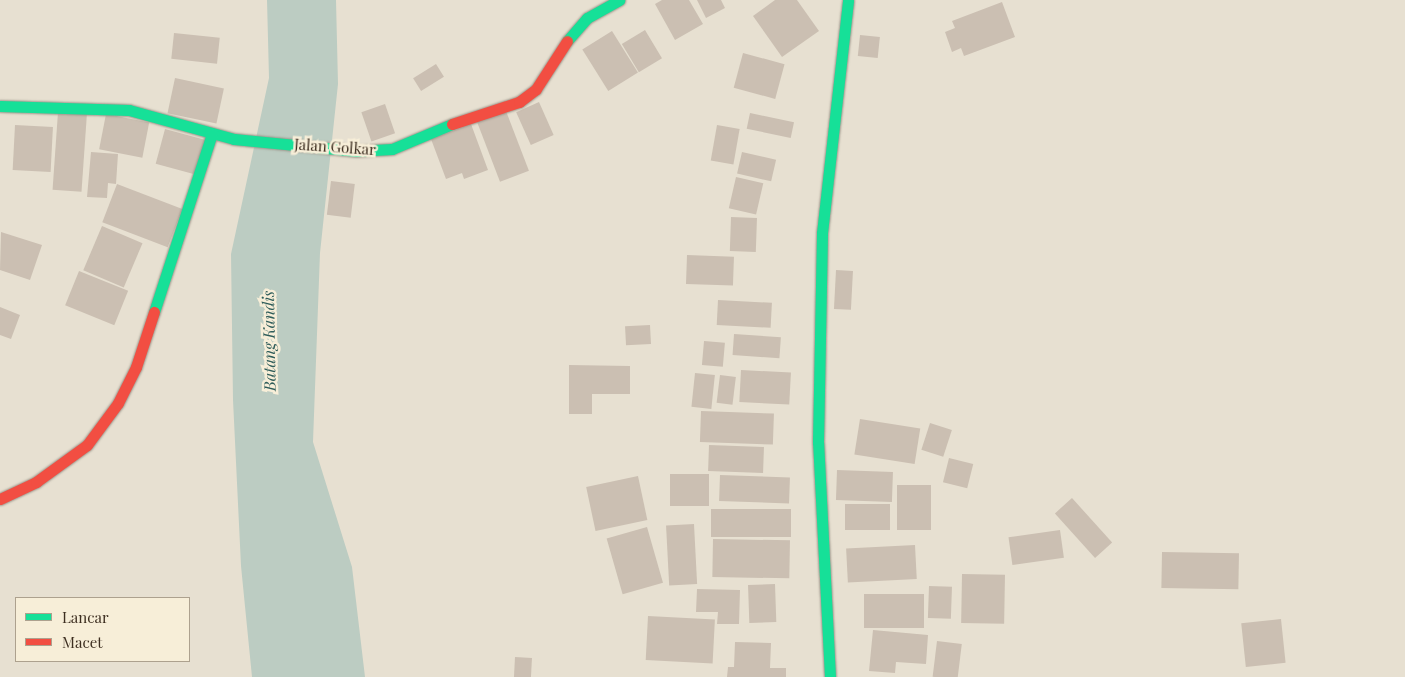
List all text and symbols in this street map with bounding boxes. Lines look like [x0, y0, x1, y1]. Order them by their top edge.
street label: Jalan Golkar [294, 135, 376, 159]
water label: Batang Kandis [259, 291, 279, 391]
legend [15, 597, 190, 662]
text: Lancar [62, 607, 109, 627]
text: Macet [62, 632, 103, 652]

